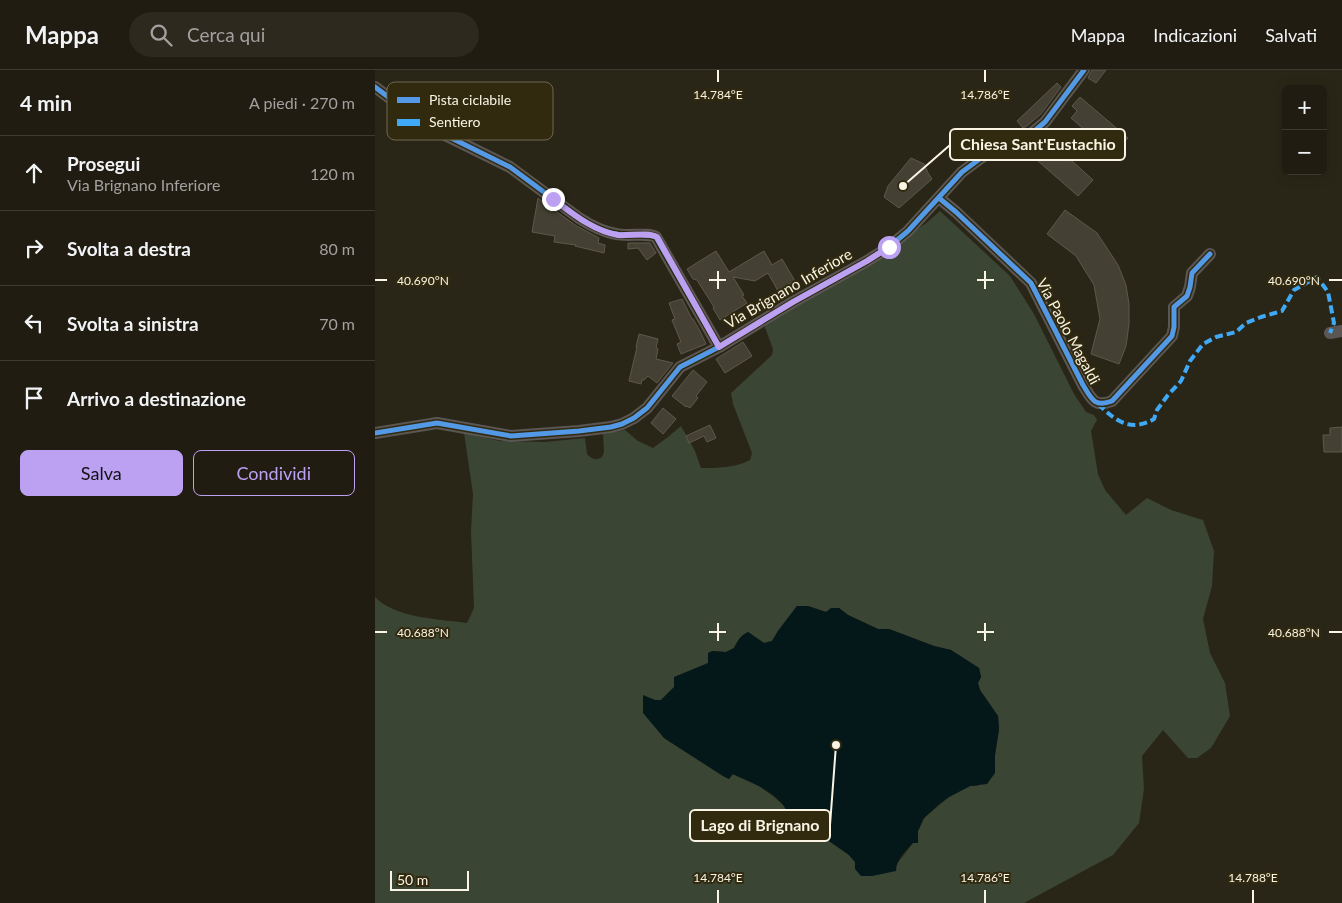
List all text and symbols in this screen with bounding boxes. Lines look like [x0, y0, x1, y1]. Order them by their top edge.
search box [129, 12, 479, 57]
text: Mappa [25, 20, 99, 49]
icon: search [147, 21, 175, 49]
text: Cerca qui [187, 23, 265, 46]
text: Mappa [1071, 24, 1125, 46]
text: Indicazioni [1153, 24, 1237, 46]
text: Salvati [1265, 24, 1317, 46]
legend [387, 82, 553, 140]
map controls [1282, 85, 1327, 175]
button: + [1282, 85, 1327, 130]
text: 14.784°E [693, 87, 743, 102]
text: 14.786°E [960, 87, 1010, 102]
text: 4 min [20, 90, 72, 115]
text: Pista ciclabile [429, 91, 511, 108]
text: A piedi · 270 m [249, 93, 355, 112]
text: Sentiero [429, 113, 480, 130]
callout: Chiesa Sant'Eustachio [950, 129, 1125, 160]
button: − [1282, 130, 1327, 175]
text: Chiesa Sant'Eustachio [960, 134, 1116, 153]
text: Prosegui [67, 152, 140, 175]
icon: ahead [20, 159, 48, 187]
text: 120 m [310, 164, 355, 183]
text: Via Brignano Inferiore [67, 175, 220, 194]
route end [542, 188, 565, 211]
icon: right [20, 234, 48, 262]
route start [878, 236, 901, 259]
text: Svolta a destra [67, 237, 191, 260]
text: 80 m [319, 239, 355, 258]
street label: Via Brignano Inferiore [721, 244, 855, 332]
text: 40.690°N [397, 273, 449, 288]
text: 40.690°N [1268, 273, 1320, 288]
street label: Via Paolo Magaldi [1033, 275, 1105, 387]
icon: left [20, 309, 48, 337]
text: Svolta a sinistra [67, 312, 199, 335]
text: 70 m [319, 314, 355, 333]
icon: arrive [20, 384, 48, 412]
text: Arrivo a destinazione [67, 387, 246, 410]
button: Salva [20, 450, 183, 496]
button: Condividi [193, 450, 355, 496]
text: 40.688°N [397, 625, 449, 640]
text: 40.688°N [1268, 625, 1320, 640]
callout: Lago di Brignano [690, 810, 830, 841]
text: Lago di Brignano [700, 815, 820, 834]
scale bar [390, 868, 469, 891]
text: 14.784°E [693, 870, 743, 885]
text: 14.786°E [960, 870, 1010, 885]
text: 14.788°E [1228, 870, 1278, 885]
text: 50 m [397, 871, 428, 888]

